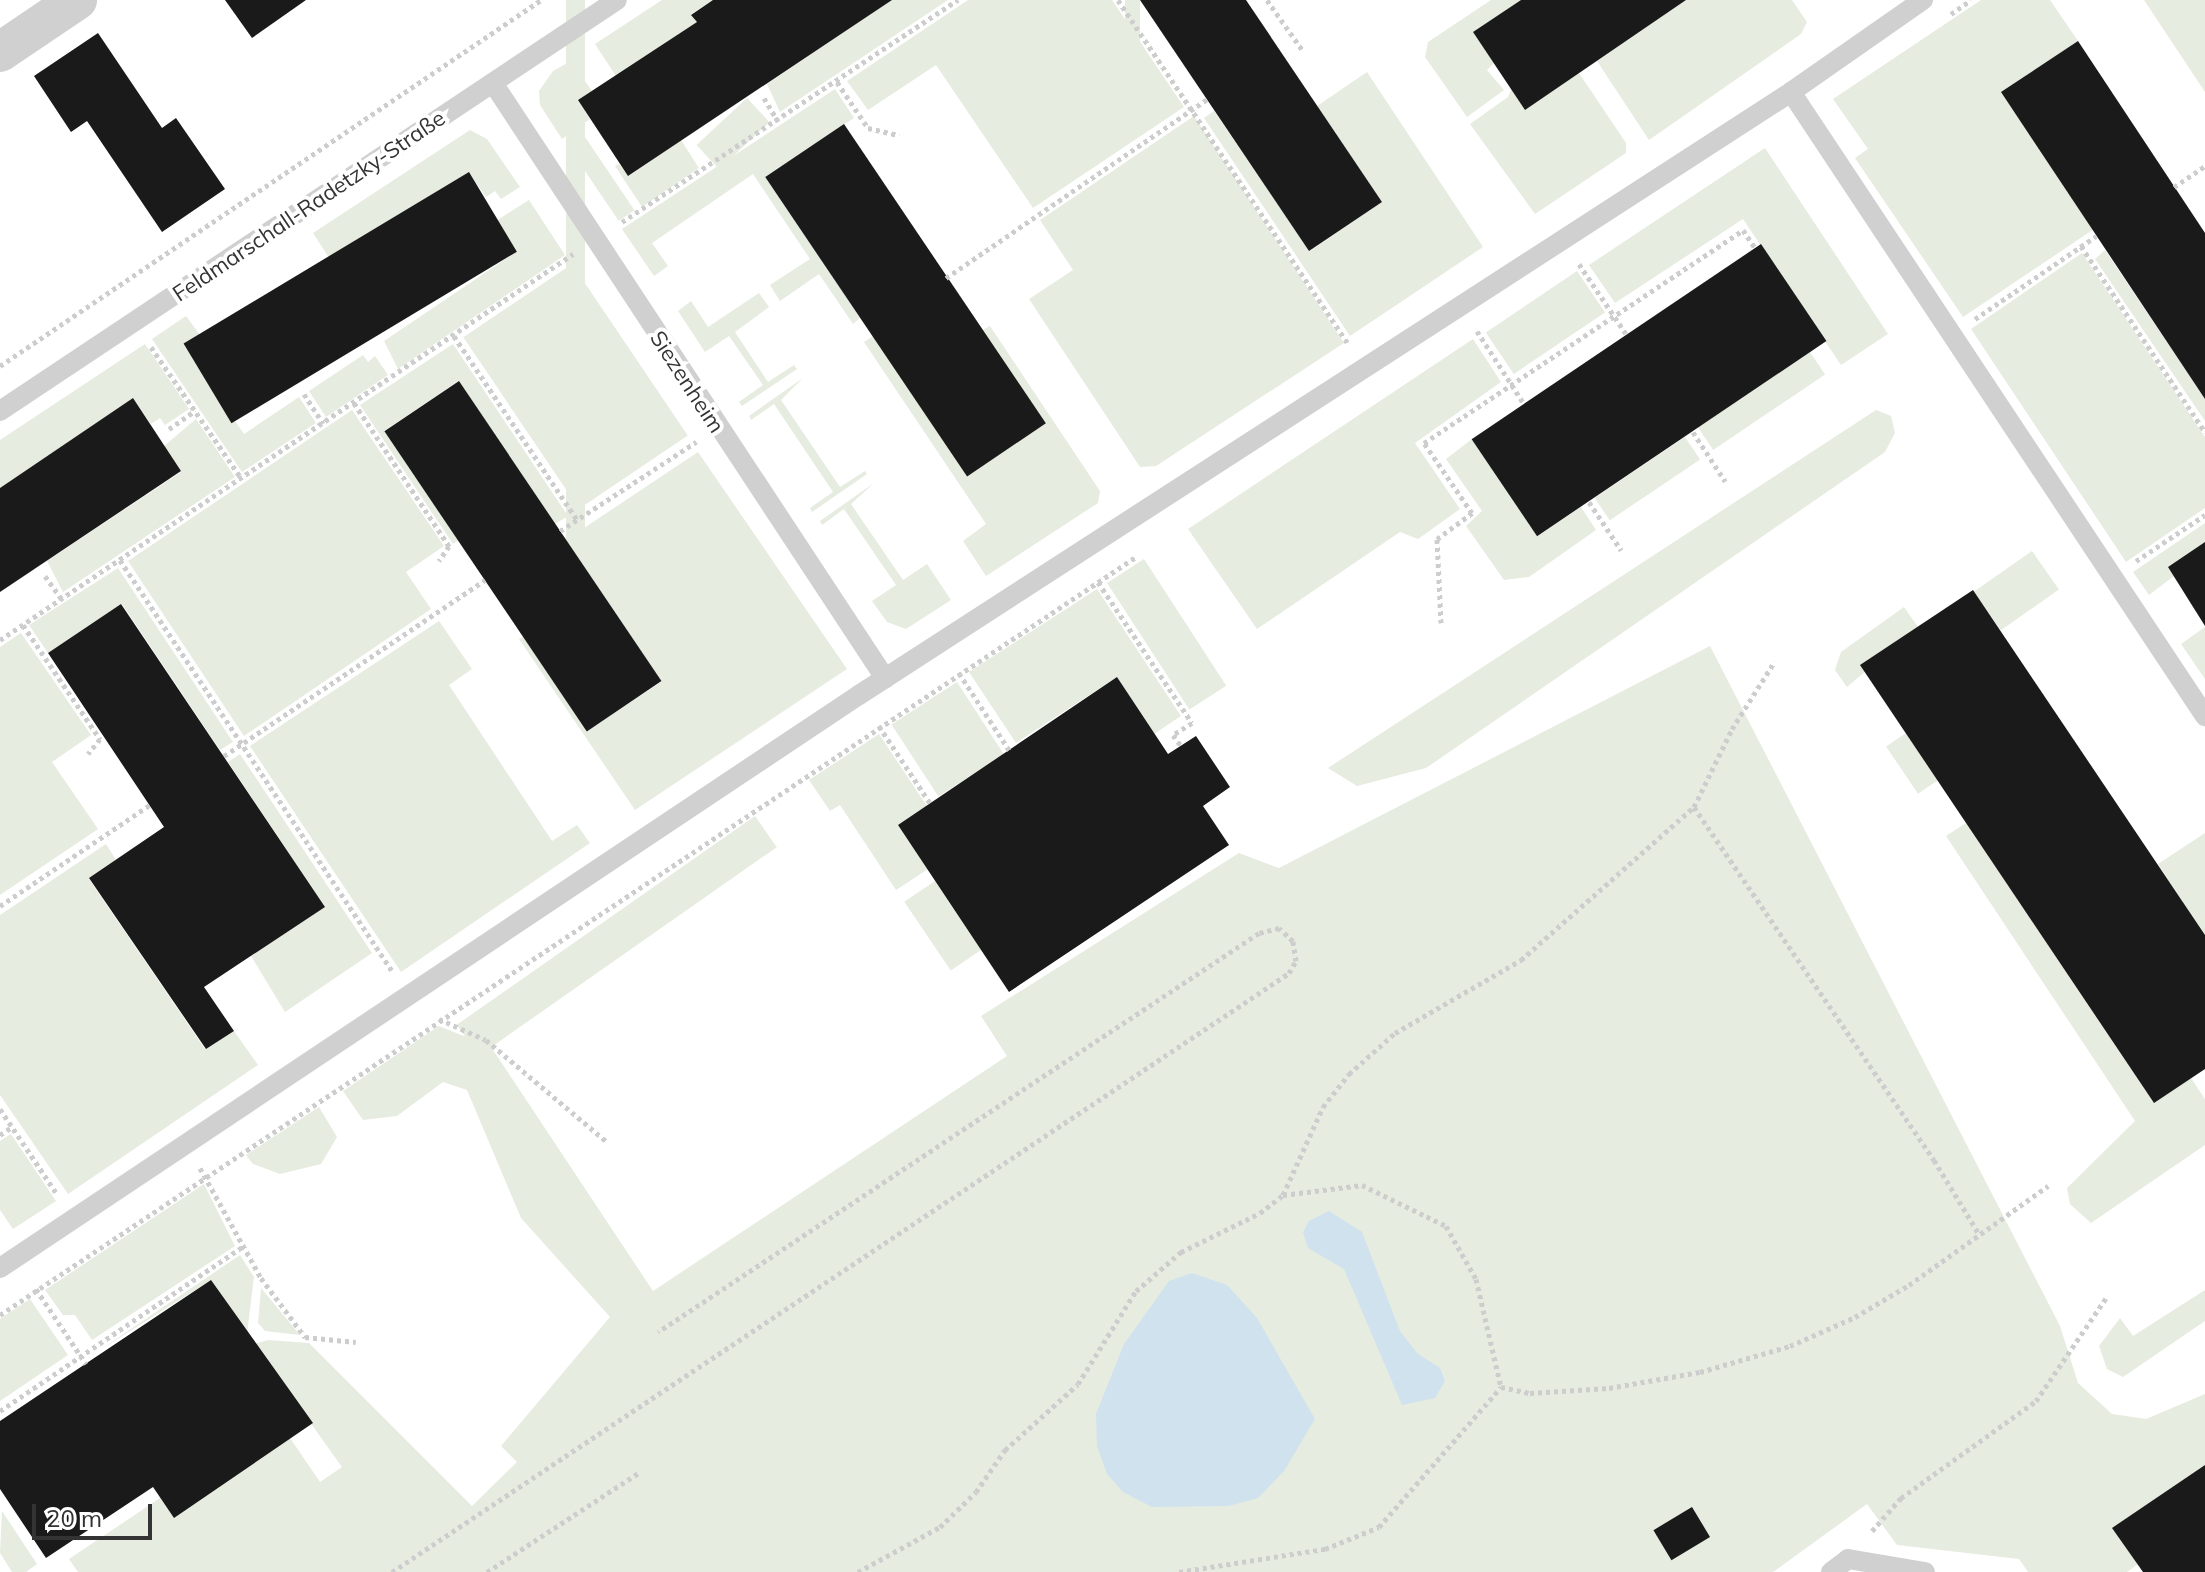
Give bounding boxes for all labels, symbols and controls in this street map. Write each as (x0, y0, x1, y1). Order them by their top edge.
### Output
street label: Feldmarschall-Radetzky-Straße (168, 105, 450, 307)
street label: Siezenheim (644, 326, 730, 438)
scale bar (36, 1488, 156, 1538)
text: 20 m (46, 1503, 102, 1533)

